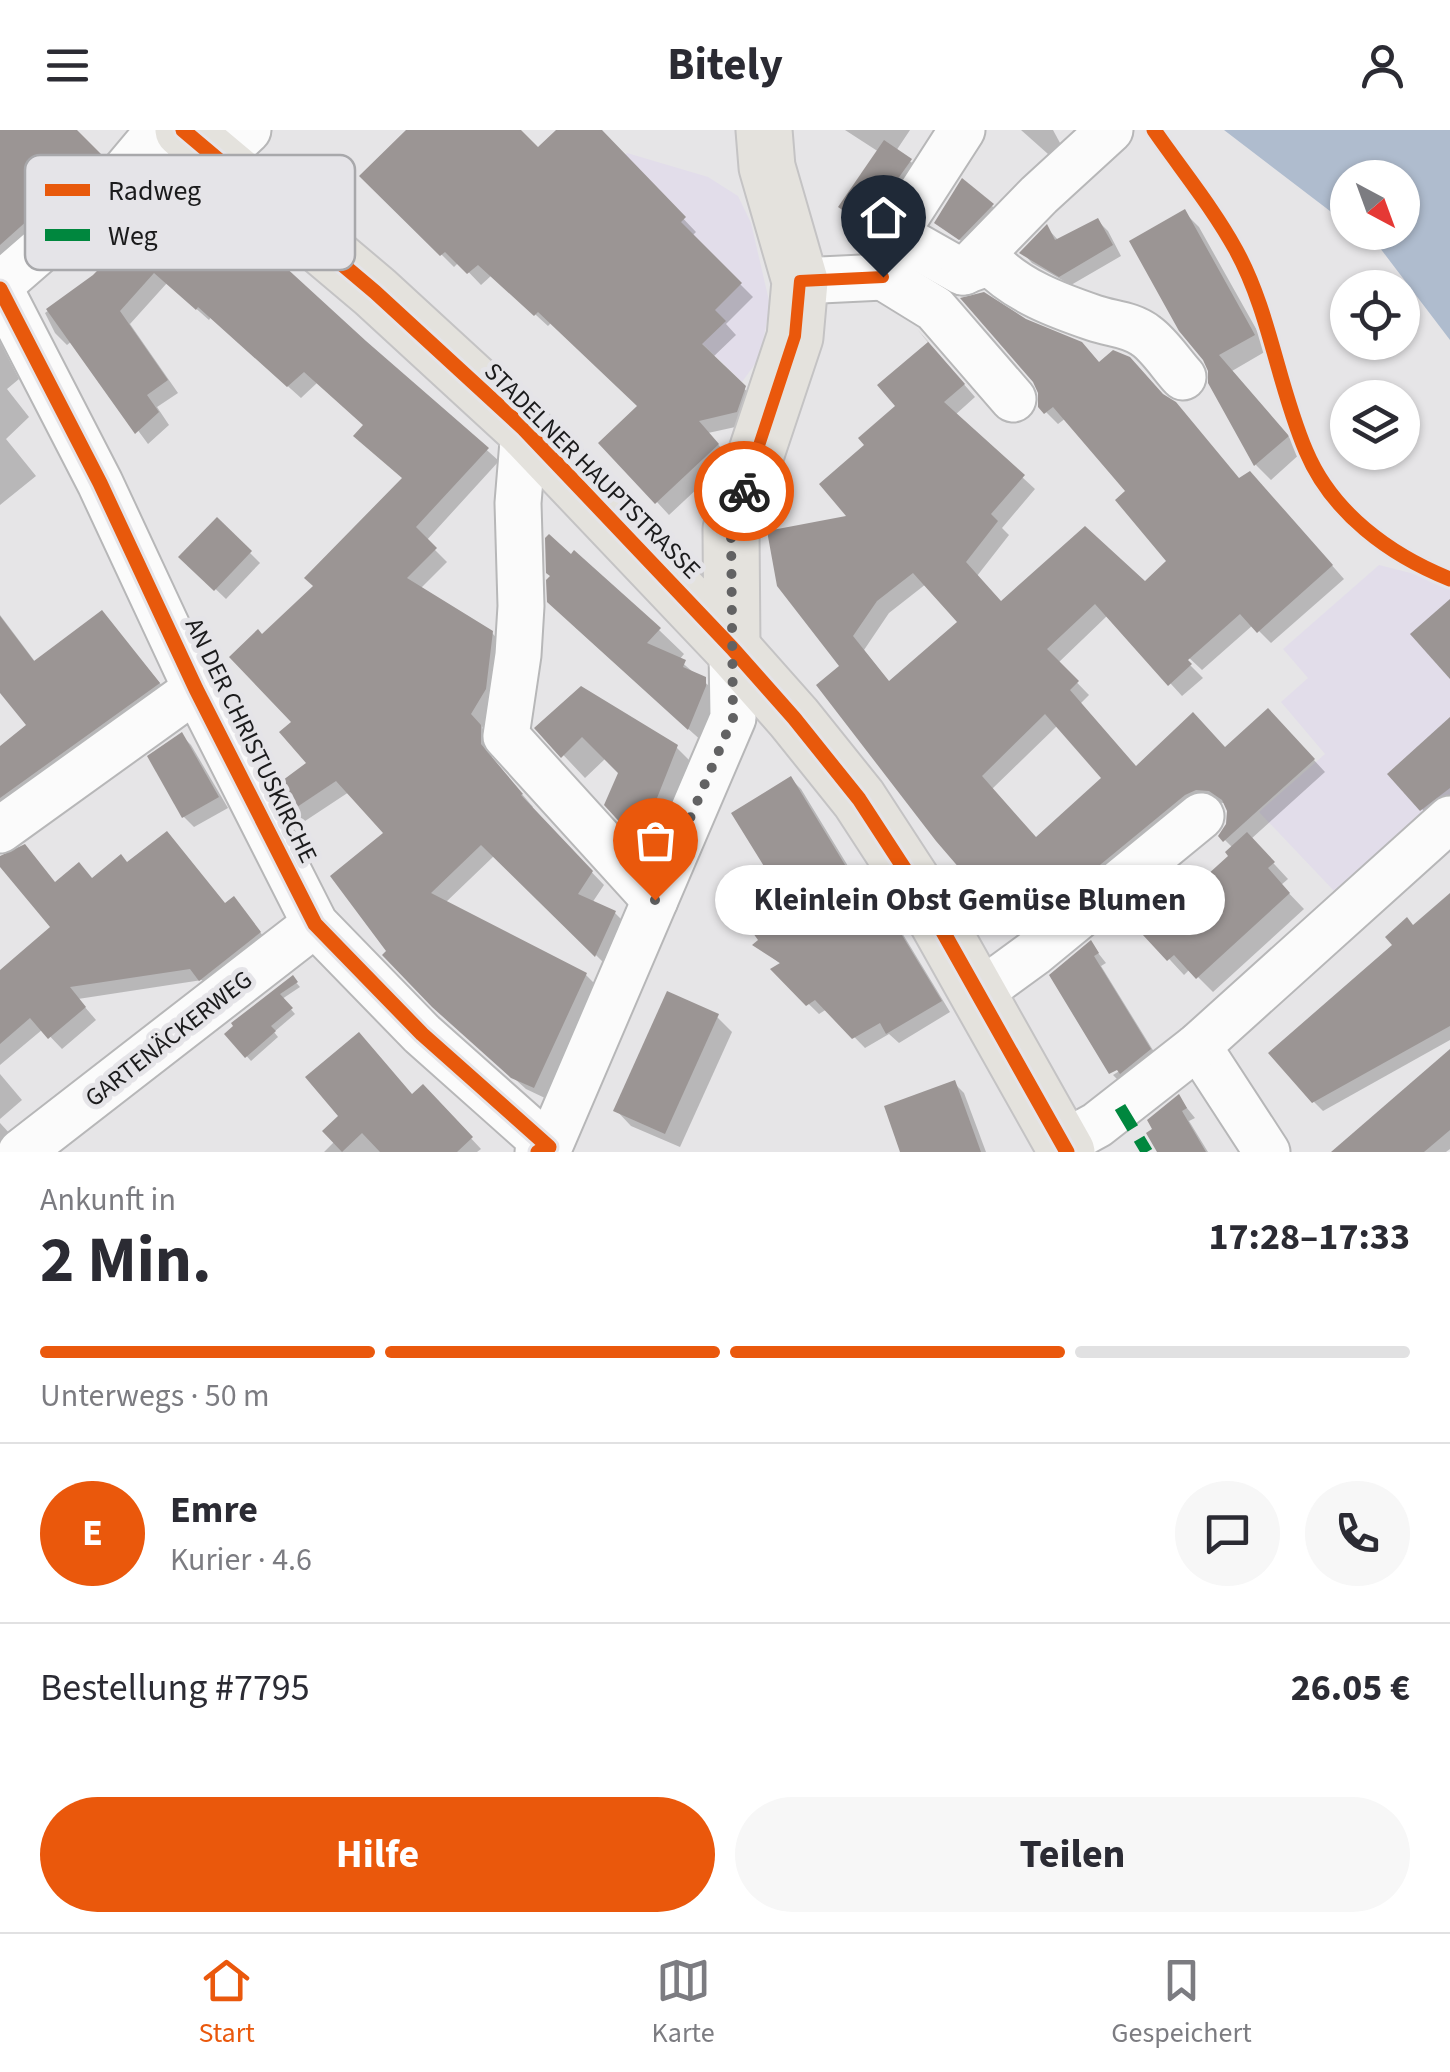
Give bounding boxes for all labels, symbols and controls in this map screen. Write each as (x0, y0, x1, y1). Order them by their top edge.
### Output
text: Bitely (667, 33, 783, 97)
icon: menu (40, 38, 95, 93)
icon: person (1355, 38, 1410, 93)
legend (25, 155, 355, 270)
north arrow (1330, 160, 1420, 250)
map controls (1330, 160, 1420, 470)
text: Radweg (108, 171, 201, 211)
pin (841, 175, 926, 278)
icon: home (856, 190, 911, 245)
text: Weg (108, 216, 158, 256)
button: locate (1330, 270, 1420, 360)
street label: STADELNER HAUPTSTRASSE (476, 354, 709, 587)
button: layers (1330, 380, 1420, 470)
courier (694, 441, 794, 541)
icon: bike (717, 464, 772, 519)
street label: AN DER CHRISTUSKIRCHE (176, 612, 326, 869)
pin (613, 798, 698, 901)
icon: bag (628, 813, 683, 868)
callout: Kleinlein Obst Gemüse Blumen (715, 865, 1225, 935)
text: Kleinlein Obst Gemüse Blumen (754, 877, 1186, 923)
street label: GARTENÄCKERWEG (77, 962, 260, 1116)
text: Ankunft in (40, 1177, 176, 1223)
text: 17:28–17:33 (1208, 1210, 1410, 1264)
text: 2 Min. (40, 1214, 211, 1307)
text: Unterwegs · 50 m (40, 1373, 270, 1419)
button: chat (1175, 1481, 1280, 1586)
button: phone (1305, 1481, 1410, 1586)
text: Emre (170, 1483, 258, 1537)
text: E (82, 1506, 103, 1560)
text: Kurier · 4.6 (170, 1537, 312, 1583)
text: Bestellung #7795 (40, 1661, 310, 1715)
text: 26.05 € (1291, 1661, 1410, 1715)
button: Hilfe (40, 1797, 715, 1912)
button: Teilen (735, 1797, 1410, 1912)
tab: Start (198, 1953, 255, 2053)
tab: Karte (652, 1953, 715, 2053)
tab: Gespeichert (1111, 1953, 1252, 2053)

